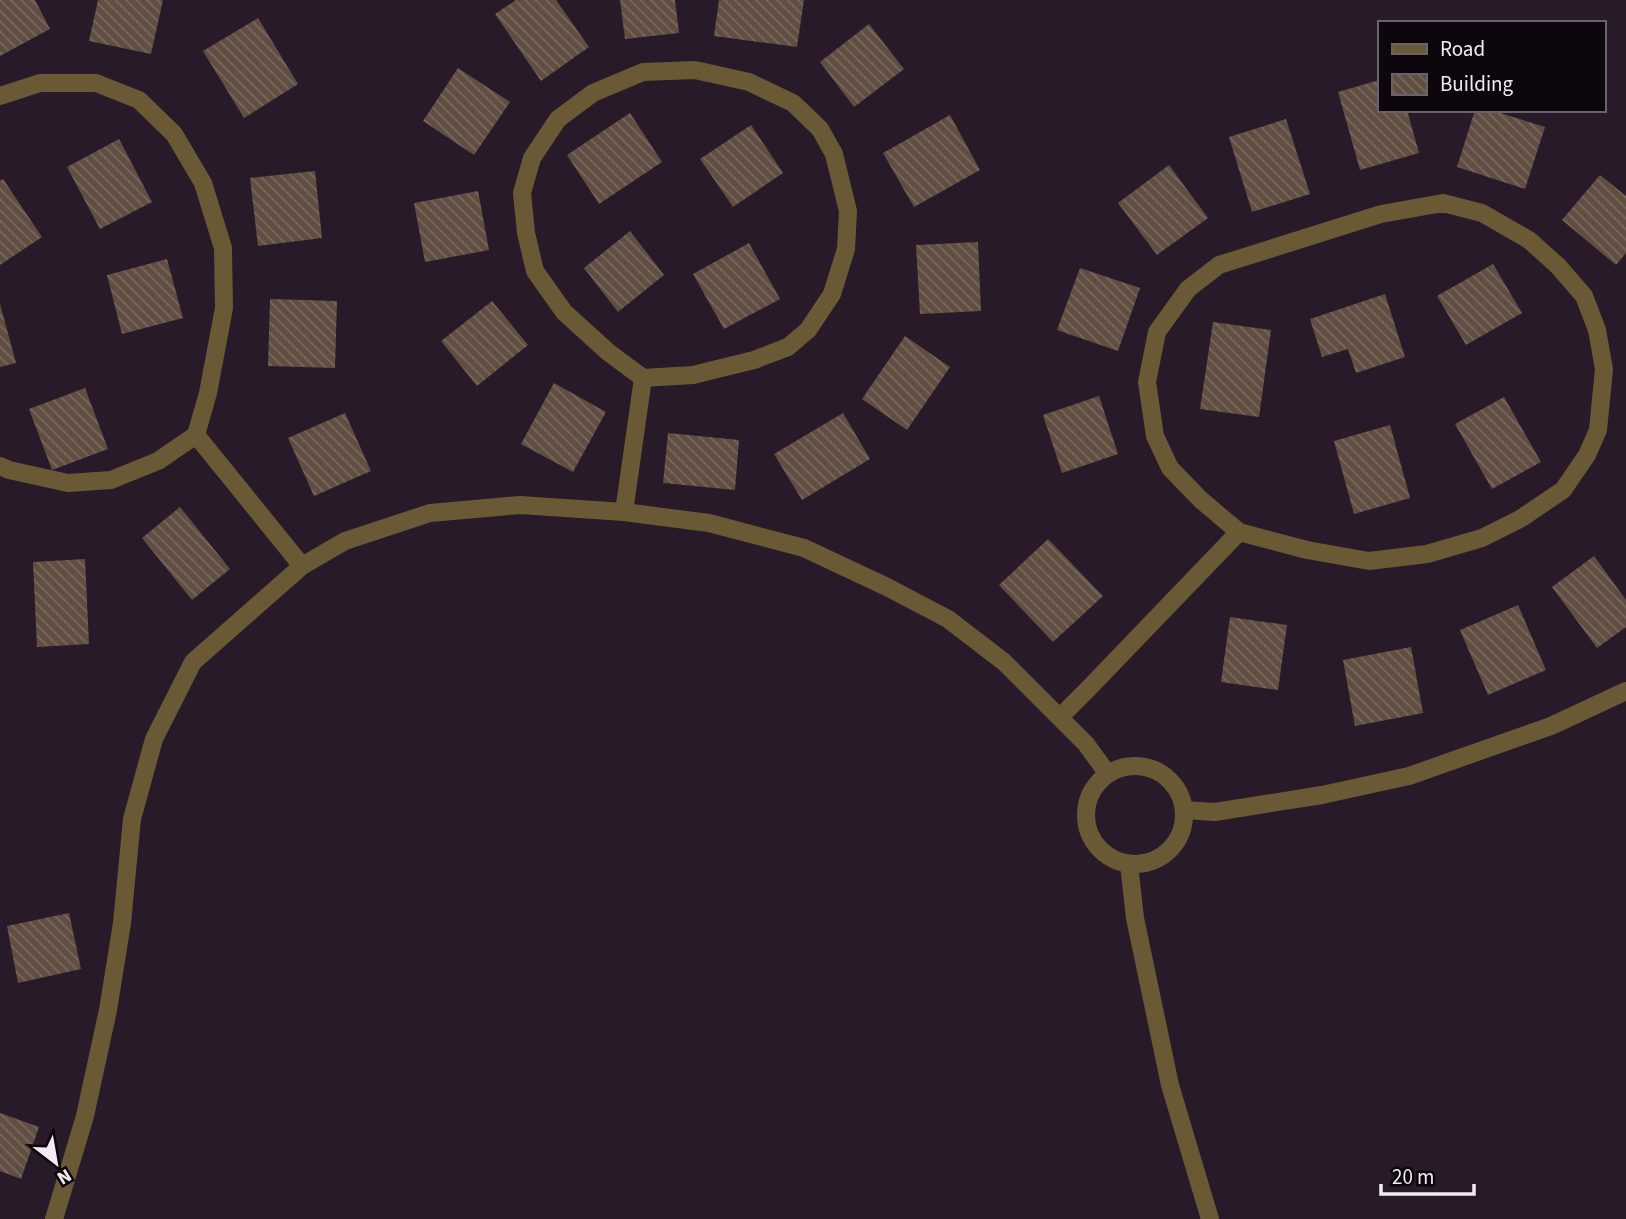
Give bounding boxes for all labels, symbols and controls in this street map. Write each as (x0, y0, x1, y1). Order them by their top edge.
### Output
legend (1378, 21, 1605, 112)
text: Road (1440, 34, 1485, 64)
text: Building (1440, 69, 1514, 99)
north arrow (21, 1128, 91, 1198)
scale bar (1381, 1152, 1474, 1196)
text: N (52, 1161, 76, 1191)
text: 20 m (1392, 1162, 1434, 1192)

